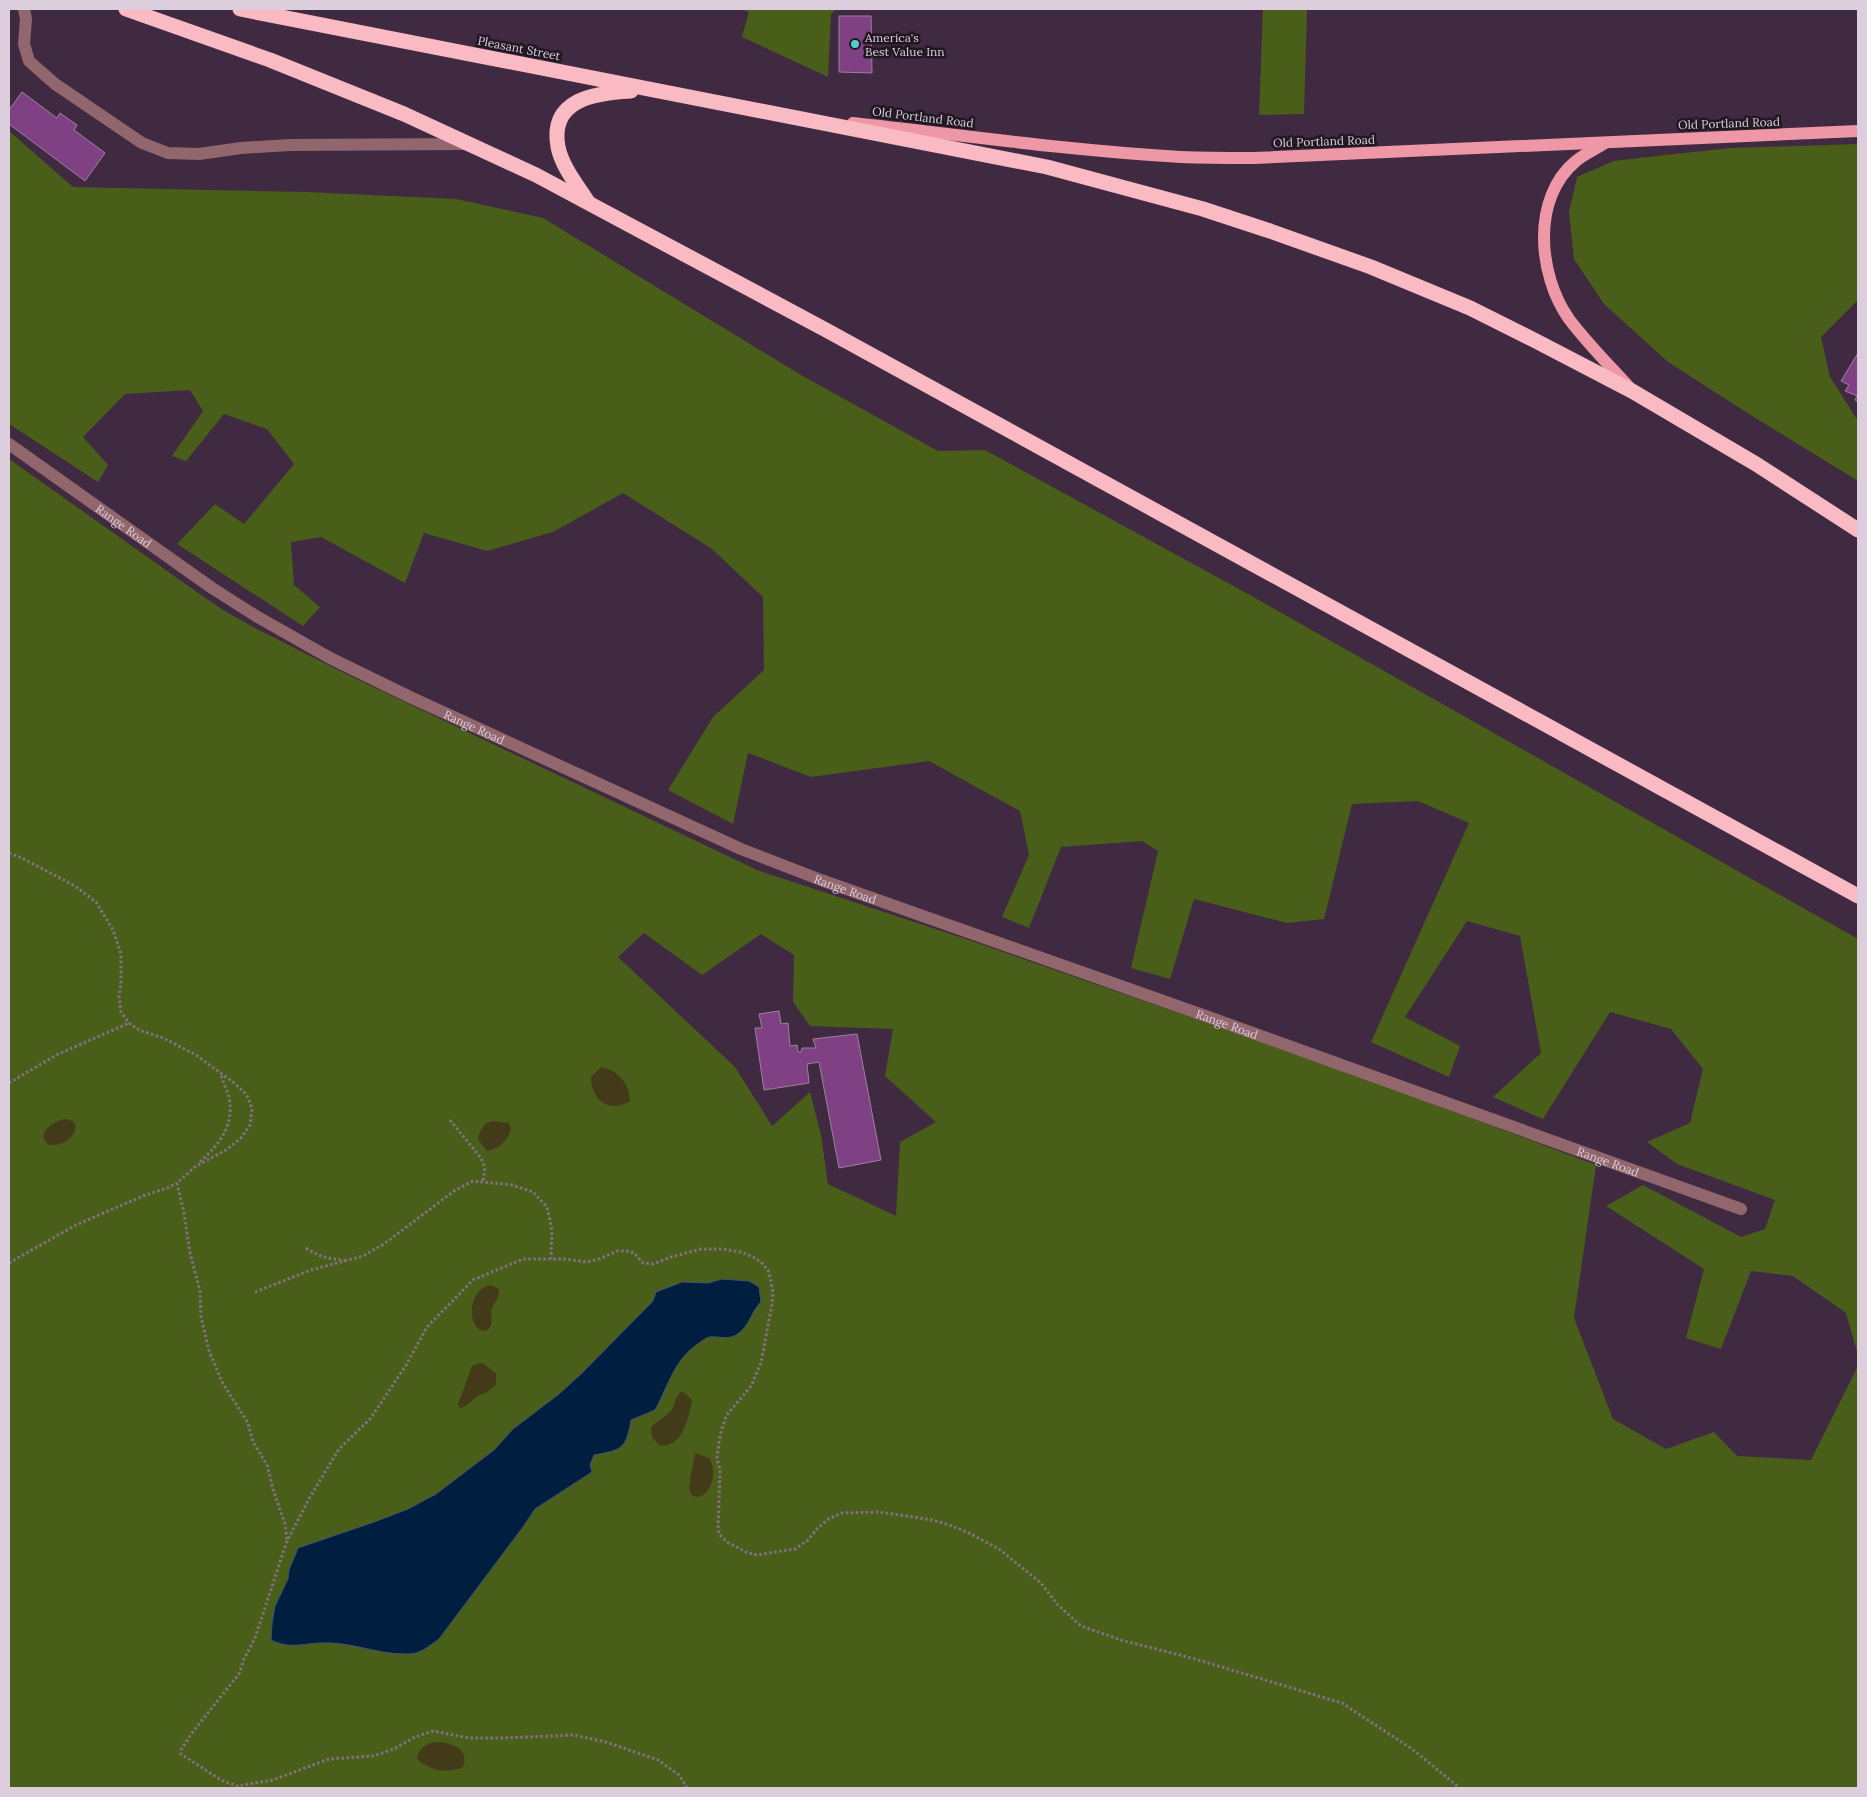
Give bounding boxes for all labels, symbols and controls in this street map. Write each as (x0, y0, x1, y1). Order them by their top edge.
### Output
place label: America's Best Value Inn (864, 30, 945, 59)
street label: Pleasant Street (476, 33, 562, 63)
marker: America's Best Value Inn (849, 38, 861, 50)
street label: Old Portland Road (871, 103, 975, 131)
street label: Old Portland Road (1678, 114, 1780, 132)
street label: Old Portland Road (1273, 132, 1375, 150)
street label: Range Road (93, 501, 155, 551)
street label: Range Road (442, 706, 507, 747)
street label: Range Road (812, 871, 879, 907)
street label: Range Road (1194, 1006, 1260, 1042)
street label: Range Road (1575, 1143, 1641, 1179)

